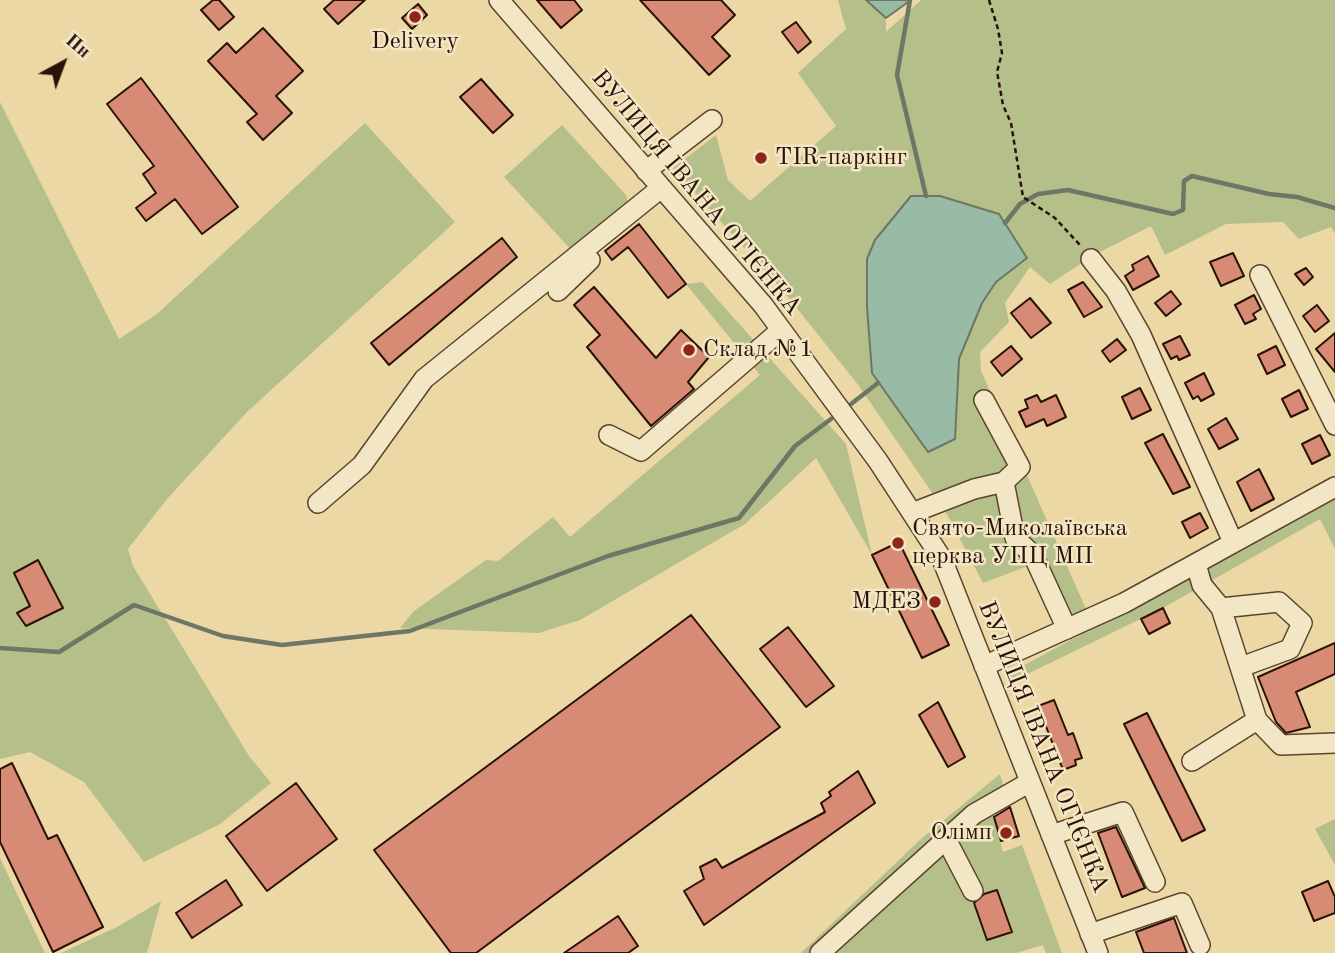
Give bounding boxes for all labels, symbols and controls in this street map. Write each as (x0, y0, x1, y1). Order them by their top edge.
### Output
marker: Delivery (407, 9, 423, 25)
north arrow (28, 28, 98, 98)
place label: Delivery (371, 28, 459, 56)
text: Пн (61, 31, 93, 63)
street label: ВУЛИЦЯ ІВАНА ОГІЄНКА (585, 64, 807, 322)
place label: TIR-паркінг (775, 144, 907, 172)
marker: TIR-паркінг (753, 150, 769, 166)
place label: Склад №1 (703, 336, 813, 364)
marker: Склад №1 (681, 342, 697, 358)
place label: Свято-Миколаївська церква УПЦ МП (912, 515, 1128, 571)
marker: Свято-Миколаївська церква УПЦ МП (890, 535, 906, 551)
place label: МДЕЗ (852, 588, 921, 616)
marker: МДЕЗ (927, 594, 943, 610)
street label: ВУЛИЦЯ ІВАНА ОГІЄНКА (971, 597, 1115, 897)
place label: Олімп (931, 819, 992, 847)
marker: Олімп (998, 825, 1014, 841)

